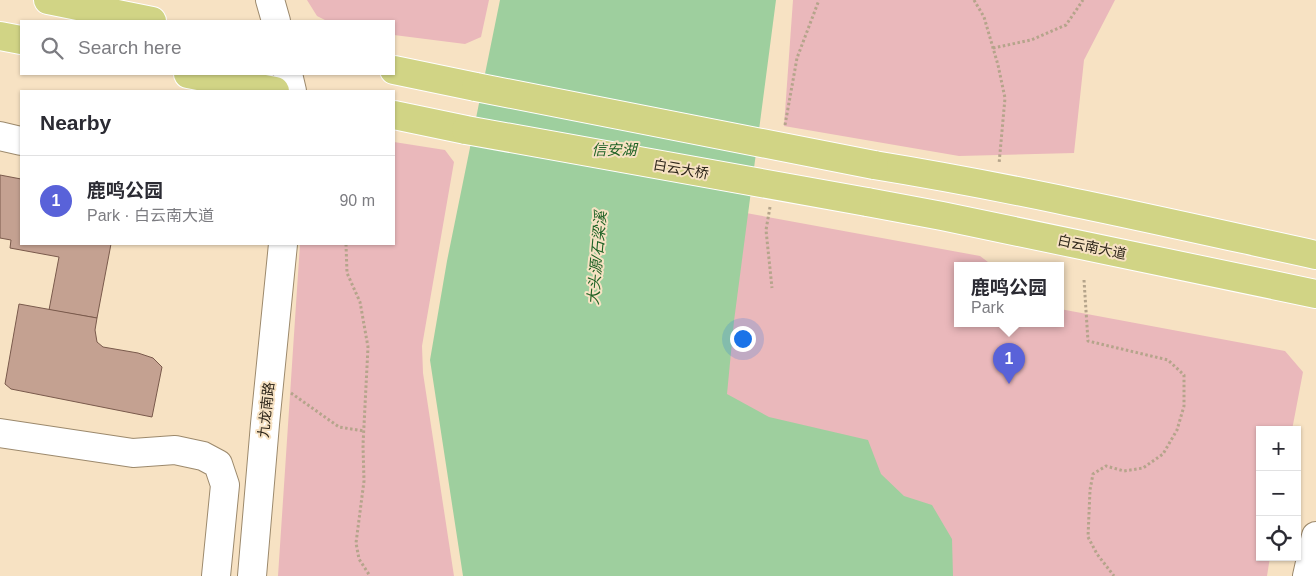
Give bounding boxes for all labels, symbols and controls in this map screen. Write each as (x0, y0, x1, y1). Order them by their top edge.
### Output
search box (20, 20, 395, 75)
icon: search (38, 34, 66, 62)
text: Search here (78, 37, 182, 58)
text: Nearby (40, 111, 111, 134)
water label: 信安湖 (591, 141, 638, 158)
street label: 白云大桥 (652, 156, 710, 182)
text: 鹿鸣公园 (87, 180, 163, 201)
text: 1 (52, 192, 60, 209)
text: 90 m (339, 192, 375, 209)
text: Park · 白云南大道 (87, 207, 214, 224)
water label: 大头源/石梁溪 (584, 208, 609, 306)
street label: 白云南大道 (1056, 232, 1128, 262)
popup (954, 262, 1064, 327)
text: 鹿鸣公园 (971, 277, 1047, 298)
text: Park (971, 299, 1004, 316)
your location (730, 326, 756, 352)
pin: 1 (993, 343, 1025, 384)
street label: 九龙南路 (255, 381, 277, 439)
map controls (1256, 426, 1301, 561)
button: + (1256, 426, 1301, 471)
button: − (1256, 471, 1301, 516)
button: locate (1256, 516, 1301, 561)

